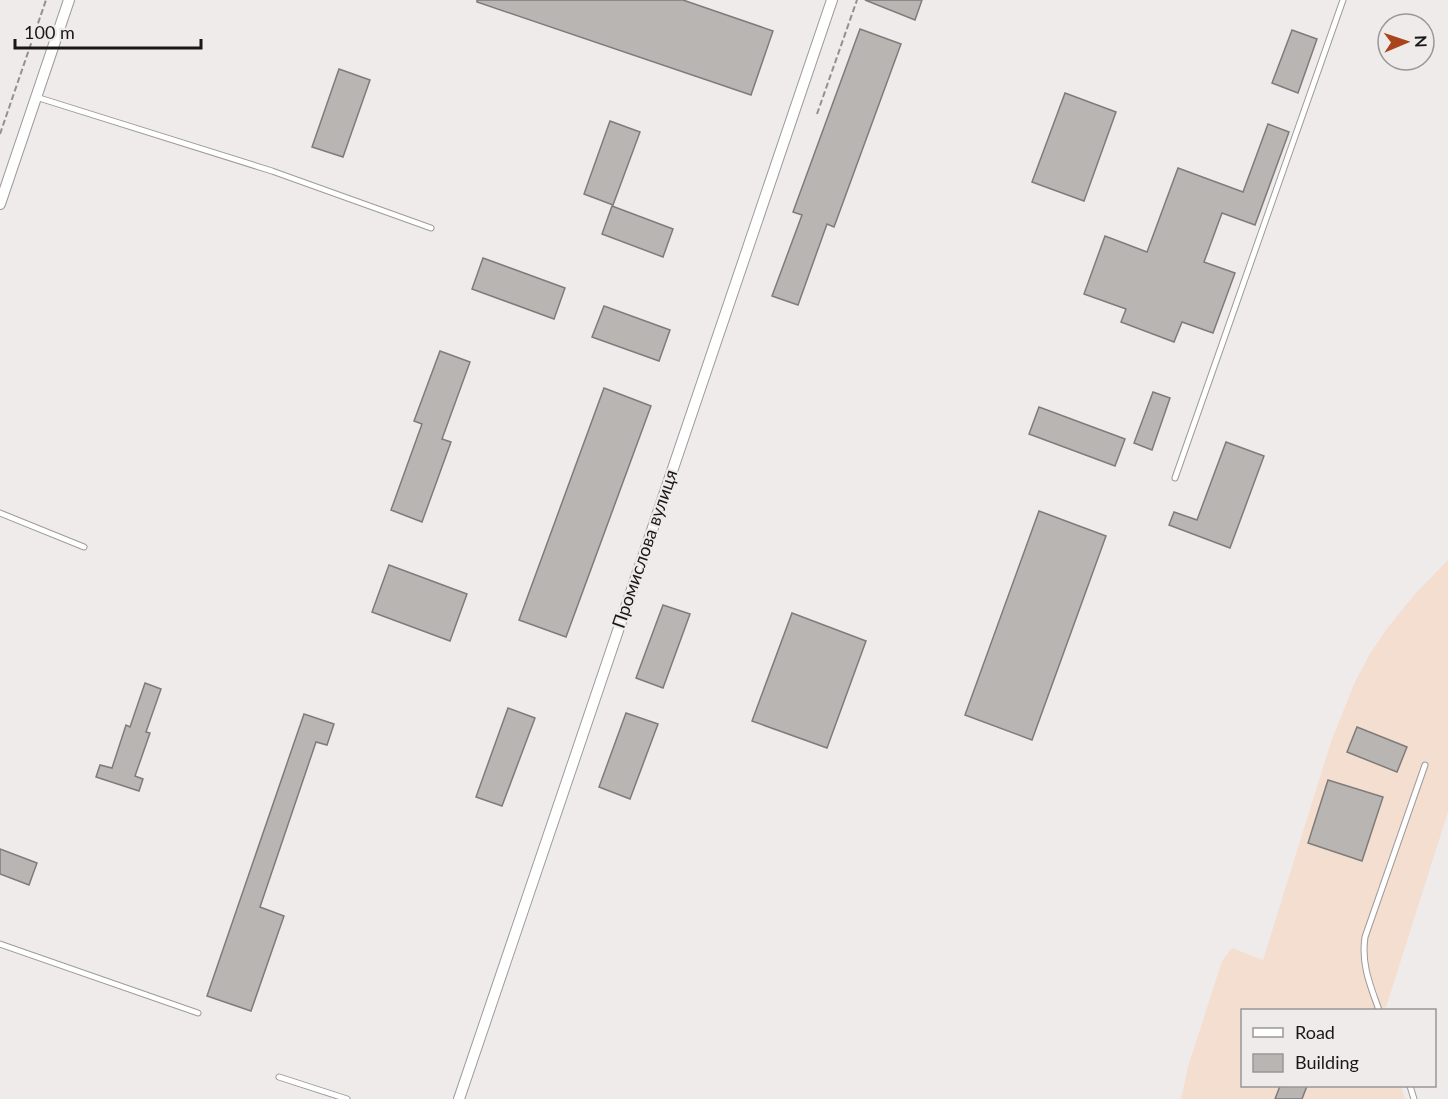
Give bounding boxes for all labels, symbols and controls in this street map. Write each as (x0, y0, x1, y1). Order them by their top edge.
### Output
scale bar (15, 12, 201, 50)
north arrow (1376, 12, 1436, 72)
text: 100 m (24, 21, 75, 43)
text: N (1412, 35, 1431, 48)
street label: Промислова вулиця (607, 467, 681, 631)
legend (1241, 1009, 1436, 1087)
text: Road (1295, 1021, 1335, 1043)
text: Building (1295, 1051, 1359, 1073)

